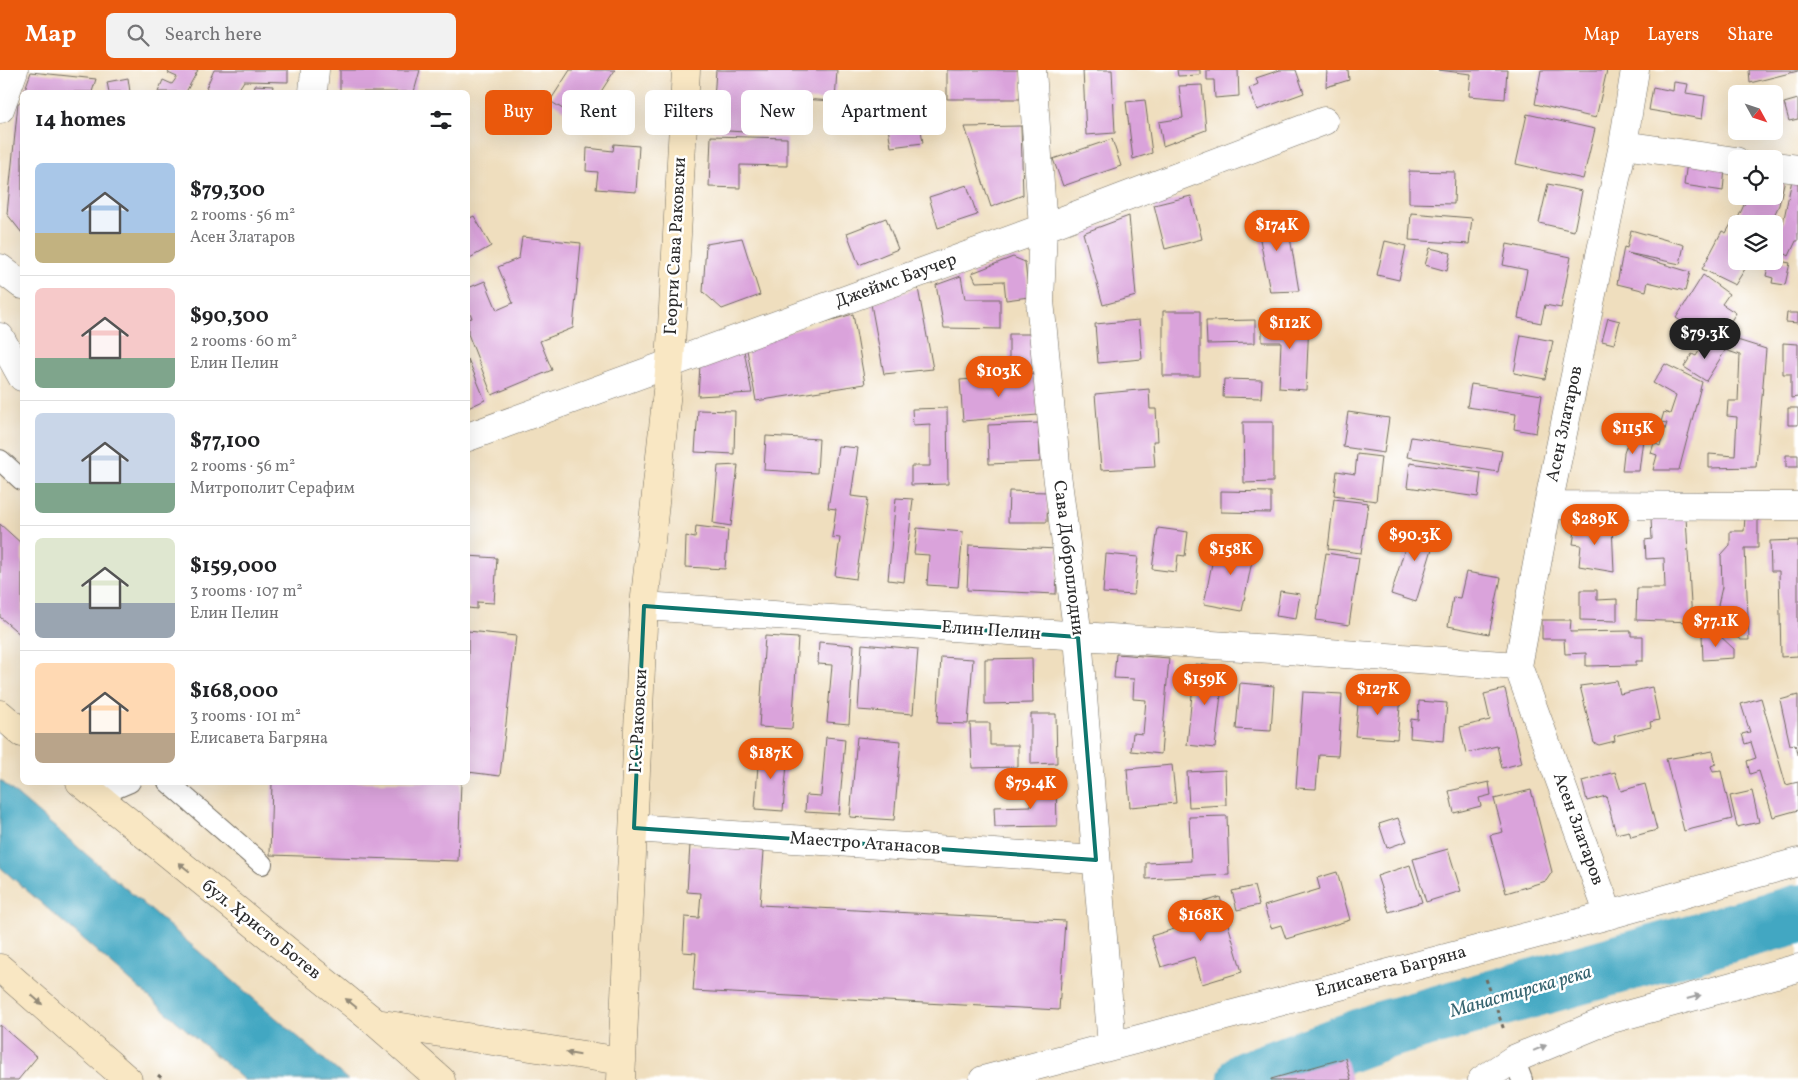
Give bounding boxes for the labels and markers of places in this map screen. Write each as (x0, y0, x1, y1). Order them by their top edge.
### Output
pin: $174K (1242, 210, 1312, 252)
pin: $112K (1255, 308, 1325, 350)
pin: $79.3K (1664, 318, 1746, 360)
pin: $103K (964, 356, 1034, 398)
pin: $115K (1598, 412, 1668, 455)
pin: $289K (1560, 504, 1630, 546)
pin: $90.3K (1374, 520, 1456, 562)
pin: $158K (1196, 534, 1266, 576)
pin: $77.1K (1675, 606, 1757, 648)
pin: $159K (1170, 664, 1240, 706)
pin: $127K (1343, 674, 1413, 716)
pin: $187K (736, 738, 806, 780)
pin: $79.4K (990, 768, 1072, 810)
pin: $168K (1166, 900, 1236, 942)

